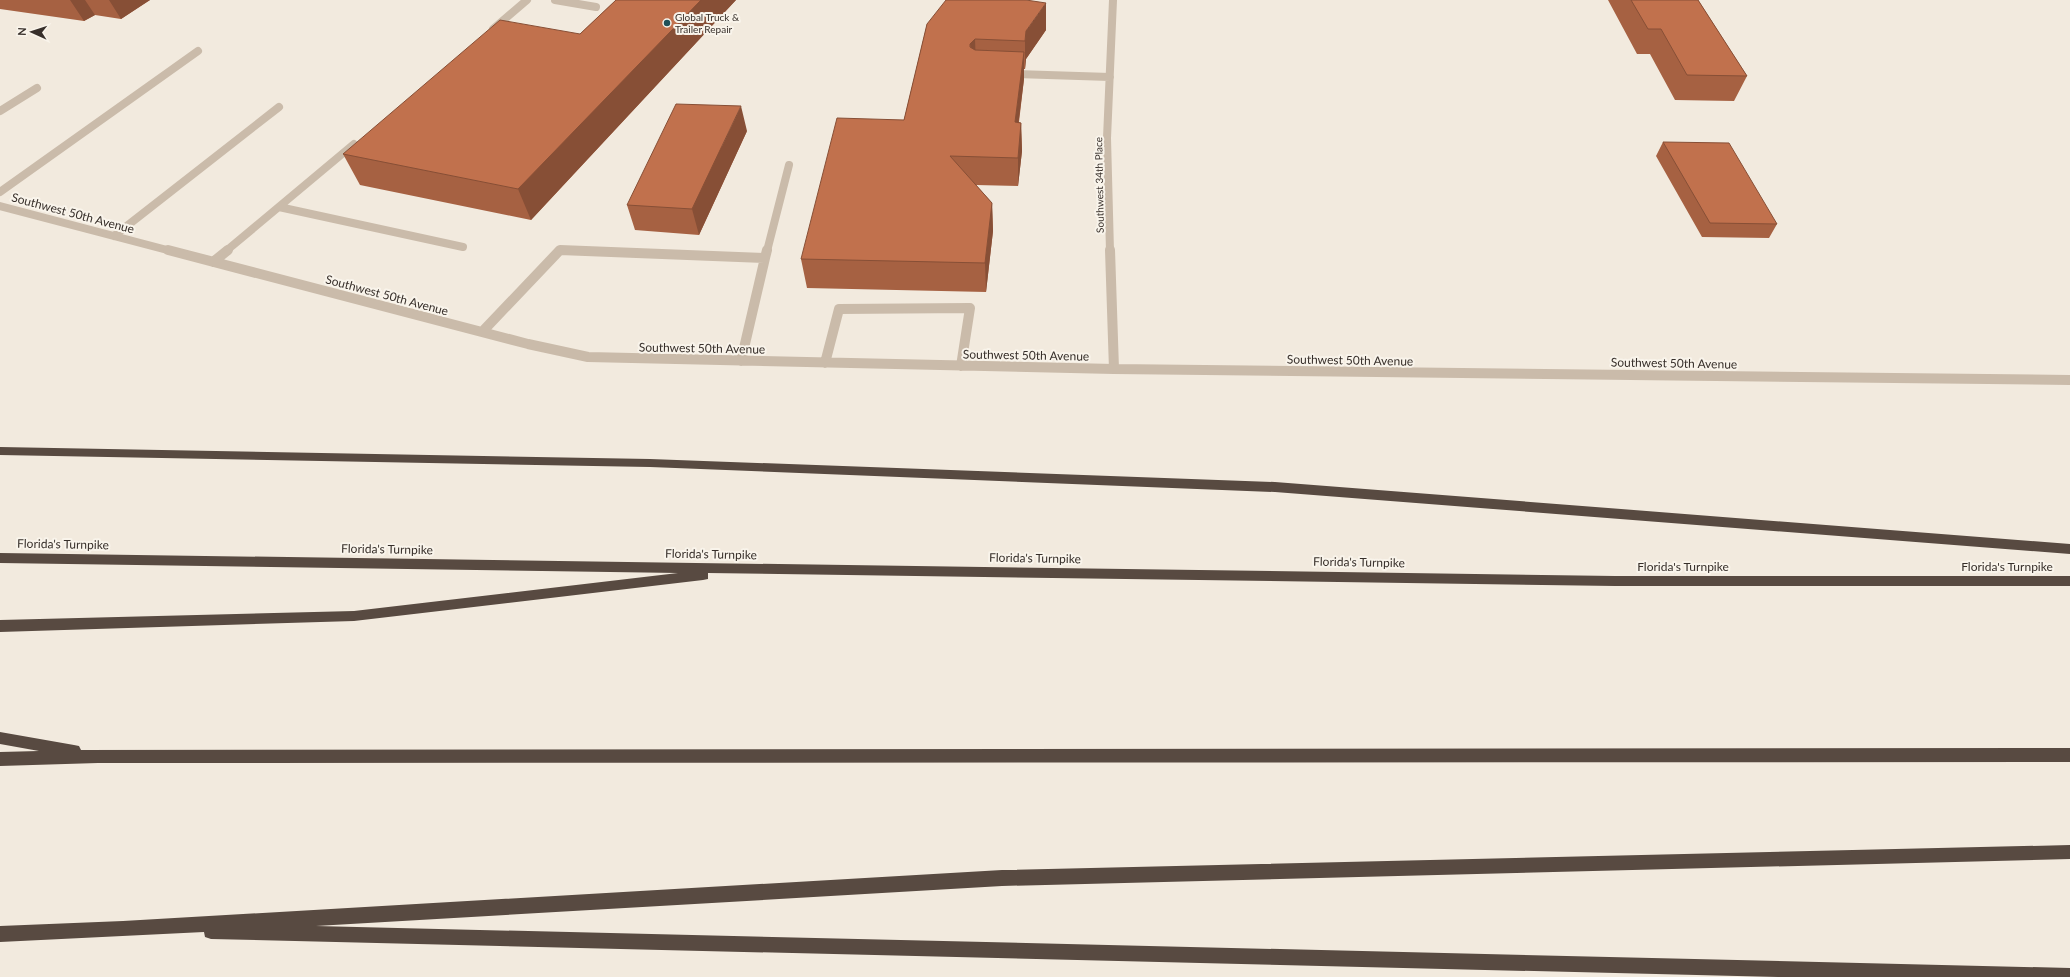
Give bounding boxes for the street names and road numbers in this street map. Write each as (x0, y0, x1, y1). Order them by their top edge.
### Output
street label: Southwest 34th Place (1092, 137, 1106, 233)
street label: Southwest 50th Avenue (10, 189, 136, 237)
street label: Southwest 50th Avenue (324, 271, 450, 319)
street label: Southwest 50th Avenue (639, 339, 765, 357)
street label: Southwest 50th Avenue (963, 346, 1089, 364)
street label: Southwest 50th Avenue (1287, 351, 1413, 369)
street label: Southwest 50th Avenue (1611, 354, 1737, 372)
street label: Florida's Turnpike (17, 536, 109, 552)
street label: Florida's Turnpike (341, 541, 433, 557)
street label: Florida's Turnpike (665, 546, 757, 562)
street label: Florida's Turnpike (989, 550, 1081, 566)
street label: Florida's Turnpike (1313, 554, 1405, 570)
street label: Florida's Turnpike (1637, 559, 1729, 574)
street label: Florida's Turnpike (1961, 559, 2053, 574)

